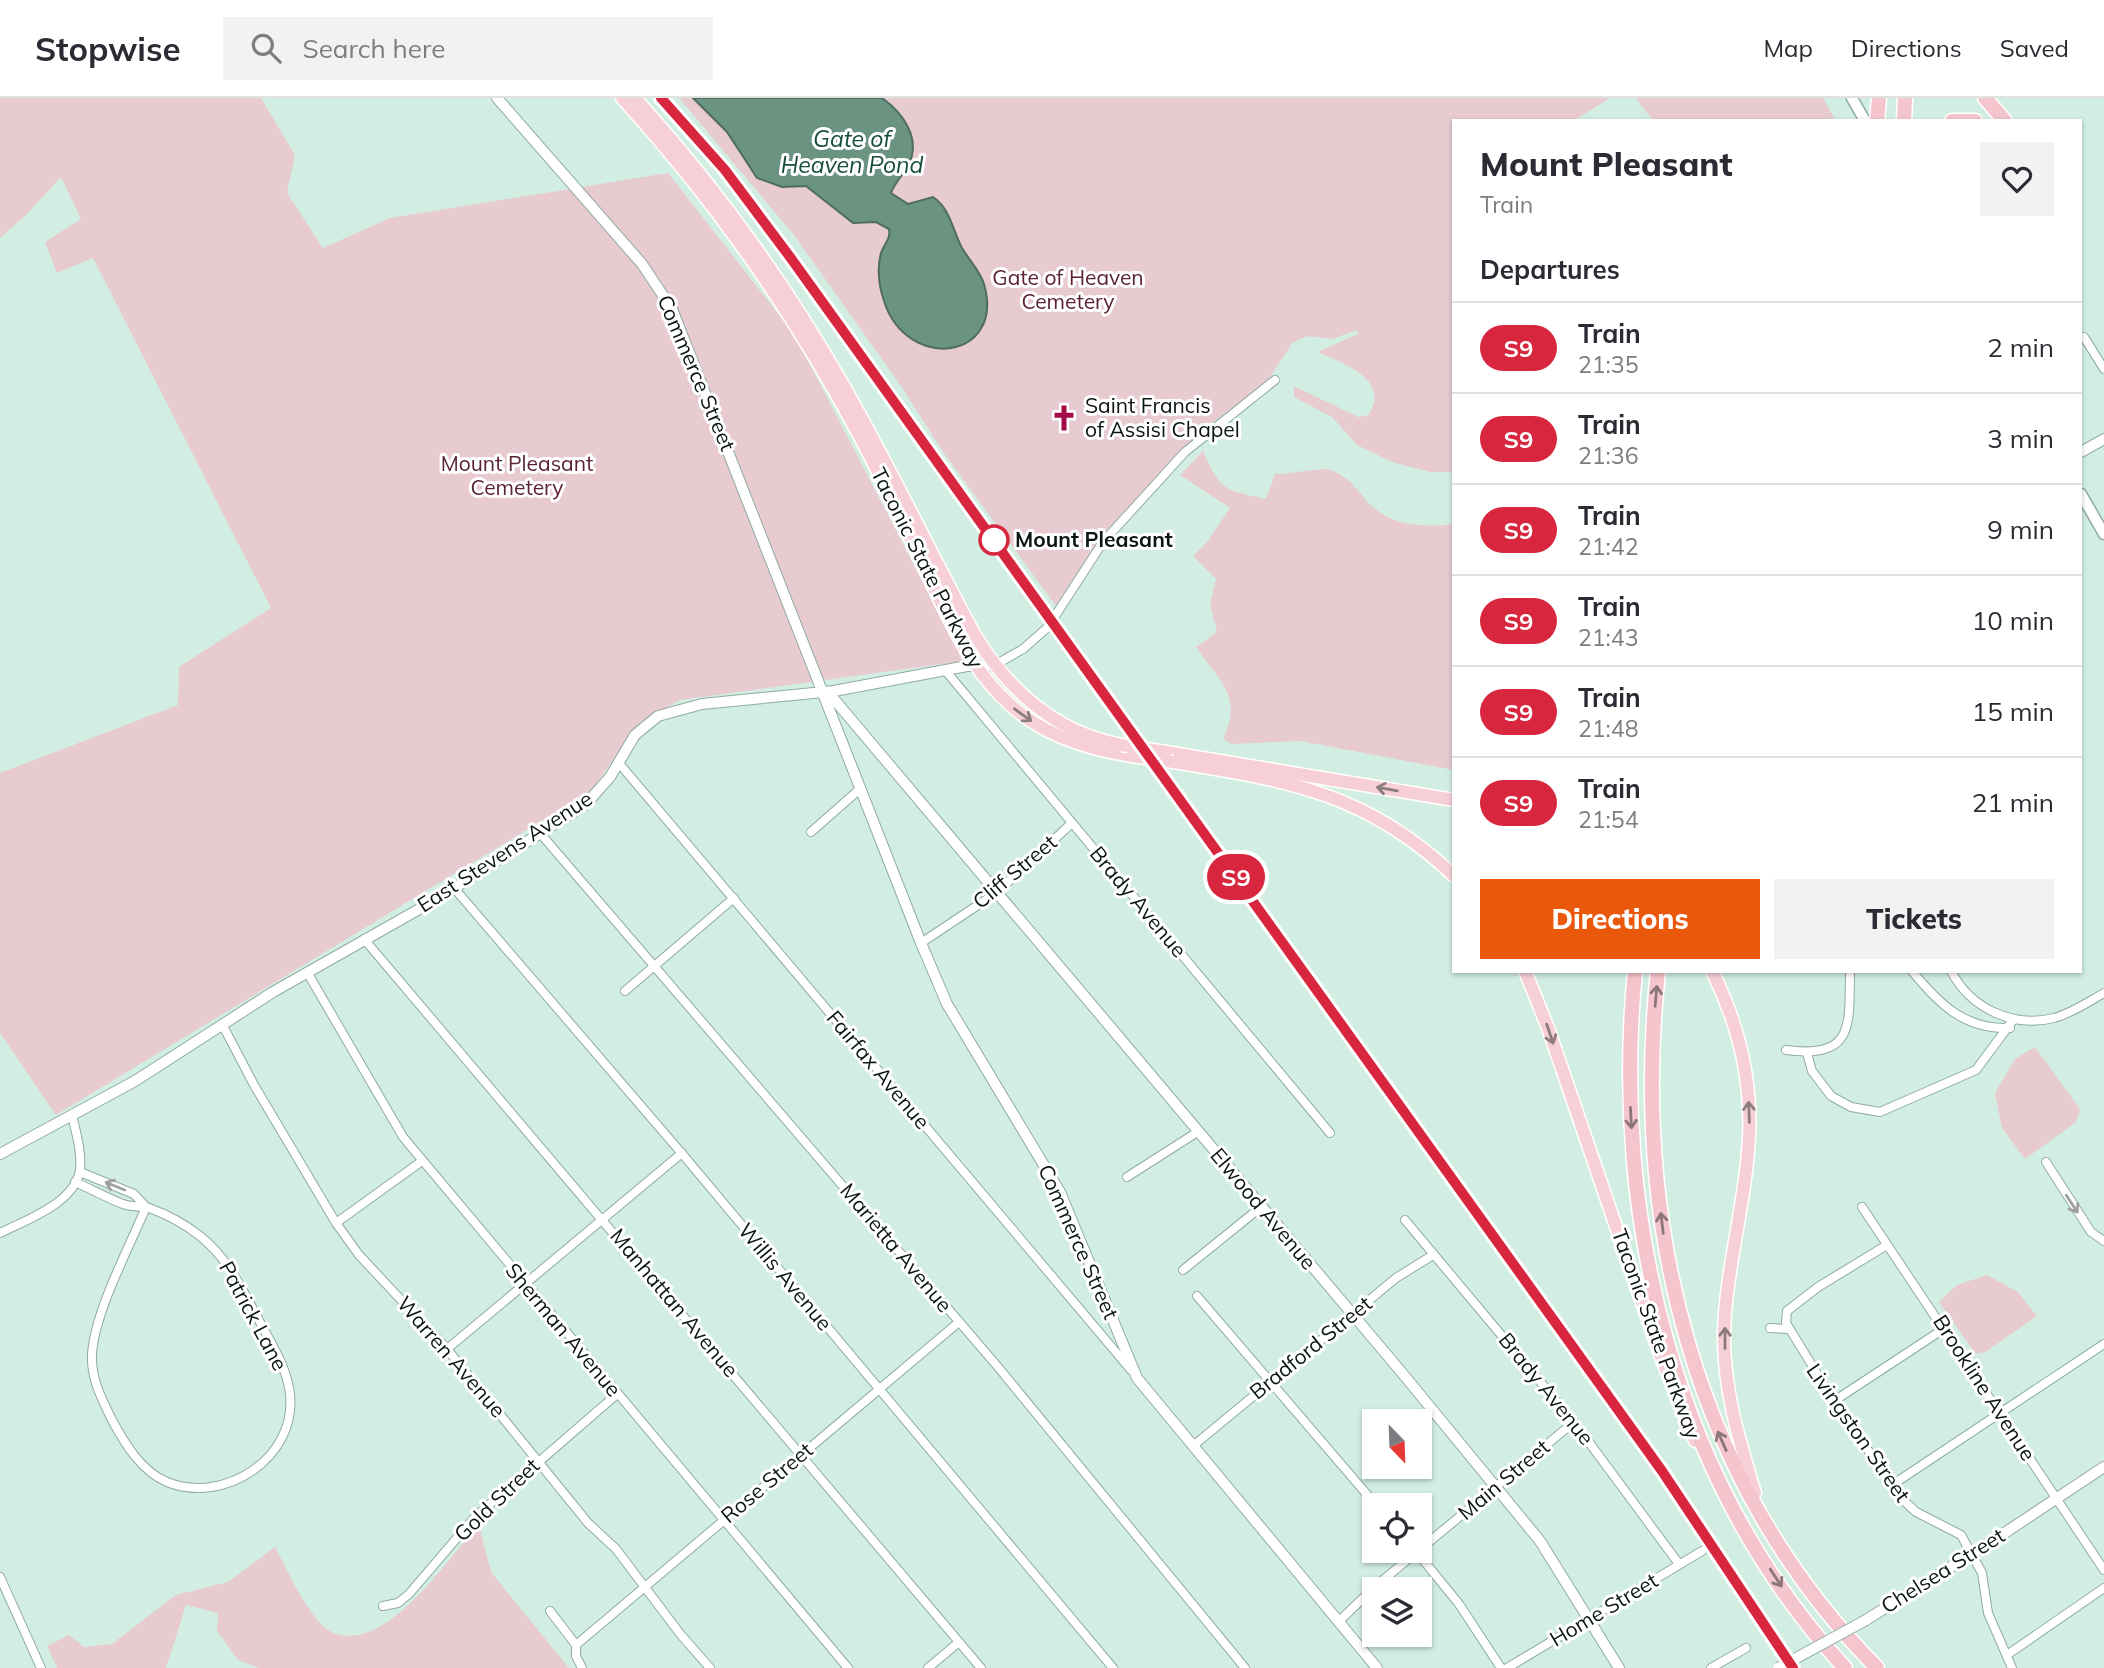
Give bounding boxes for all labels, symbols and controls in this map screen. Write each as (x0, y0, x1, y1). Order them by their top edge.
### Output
search box (223, 17, 713, 80)
text: Stopwise (35, 28, 181, 69)
icon: search (247, 29, 285, 67)
text: Search here (303, 32, 445, 65)
text: Map (1763, 33, 1813, 63)
text: Directions (1851, 33, 1962, 63)
text: Saved (2000, 33, 2069, 63)
water label: Gate of Heaven Pond (781, 124, 924, 179)
button: heart (1980, 142, 2054, 216)
text: Mount Pleasant (1480, 143, 1733, 184)
text: Train (1480, 190, 1533, 219)
text: Departures (1480, 253, 1620, 286)
park label: Gate of Heaven Cemetery (992, 264, 1144, 314)
street label: Commerce Street (652, 291, 741, 454)
text: Train (1578, 317, 1641, 350)
text: 2 min (1987, 331, 2054, 364)
text: S9 (1504, 333, 1533, 363)
text: 21:35 (1578, 350, 1638, 379)
place label: Saint Francis of Assisi Chapel (1085, 392, 1240, 442)
church icon: Saint Francis of Assisi Chapel (1049, 403, 1079, 433)
text: Train (1578, 408, 1641, 441)
text: 3 min (1987, 422, 2054, 455)
text: S9 (1504, 424, 1533, 454)
text: 21:36 (1578, 441, 1638, 470)
park label: Mount Pleasant Cemetery (441, 450, 593, 500)
street label: Taconic State Parkway (866, 463, 990, 672)
text: Train (1578, 499, 1641, 532)
text: 9 min (1987, 513, 2054, 546)
text: S9 (1504, 515, 1533, 545)
marker: Mount Pleasant (979, 525, 1009, 555)
place label: Mount Pleasant (1015, 526, 1173, 552)
text: 21:42 (1578, 532, 1638, 561)
text: Train (1578, 590, 1641, 623)
text: 10 min (1972, 604, 2054, 637)
text: S9 (1504, 606, 1533, 636)
text: 21:43 (1578, 623, 1638, 652)
text: Train (1578, 681, 1641, 714)
text: 15 min (1972, 695, 2054, 728)
text: S9 (1504, 697, 1533, 727)
one-way arrow (1013, 708, 1032, 722)
text: 21:48 (1578, 714, 1638, 743)
text: Train (1578, 772, 1641, 805)
one-way arrow (1376, 782, 1399, 795)
street label: East Stevens Avenue (412, 785, 597, 917)
text: 21 min (1972, 786, 2054, 819)
text: S9 (1504, 788, 1533, 818)
text: 21:54 (1578, 805, 1638, 834)
street label: Cliff Street (967, 829, 1062, 914)
street label: Brady Avenue (1085, 841, 1193, 962)
line badge: S9 (1204, 854, 1268, 900)
text: S9 (1221, 862, 1251, 892)
button: Directions (1480, 879, 1760, 959)
button: Tickets (1774, 879, 2054, 959)
one-way arrow (1650, 985, 1663, 1008)
street label: Fairfax Avenue (822, 1005, 936, 1134)
one-way arrow (1545, 1023, 1557, 1045)
one-way arrow (1742, 1101, 1756, 1124)
one-way arrow (1625, 1106, 1638, 1129)
street label: Elwood Avenue (1205, 1142, 1322, 1274)
street label: Commerce Street (1033, 1160, 1125, 1323)
street label: Marietta Avenue (835, 1178, 958, 1317)
one-way arrow (105, 1179, 127, 1192)
one-way arrow (2065, 1194, 2079, 1214)
one-way arrow (1655, 1212, 1668, 1235)
street label: Willis Avenue (733, 1217, 838, 1335)
street label: Manhattan Avenue (605, 1223, 744, 1382)
street label: Taconic State Parkway (1607, 1225, 1707, 1442)
street label: Patrick Lane (214, 1256, 294, 1375)
street label: Sherman Avenue (500, 1257, 627, 1401)
street label: Warren Avenue (392, 1290, 511, 1422)
street label: Bradford Street (1244, 1290, 1377, 1404)
street label: Brookline Avenue (1928, 1310, 2042, 1465)
street label: Brady Avenue (1494, 1327, 1600, 1450)
one-way arrow (1718, 1327, 1732, 1350)
street label: Livingston Street (1801, 1358, 1916, 1507)
north arrow (1362, 1409, 1432, 1479)
map controls (1362, 1409, 1432, 1647)
one-way arrow (1715, 1431, 1728, 1453)
street label: Main Street (1452, 1433, 1554, 1525)
street label: Rose Street (715, 1436, 817, 1528)
street label: Gold Street (448, 1452, 544, 1546)
button: locate (1362, 1493, 1432, 1563)
street label: Chelsea Street (1876, 1522, 2009, 1619)
street label: Home Street (1545, 1567, 1662, 1652)
one-way arrow (1769, 1568, 1783, 1587)
button: layers (1362, 1577, 1432, 1647)

